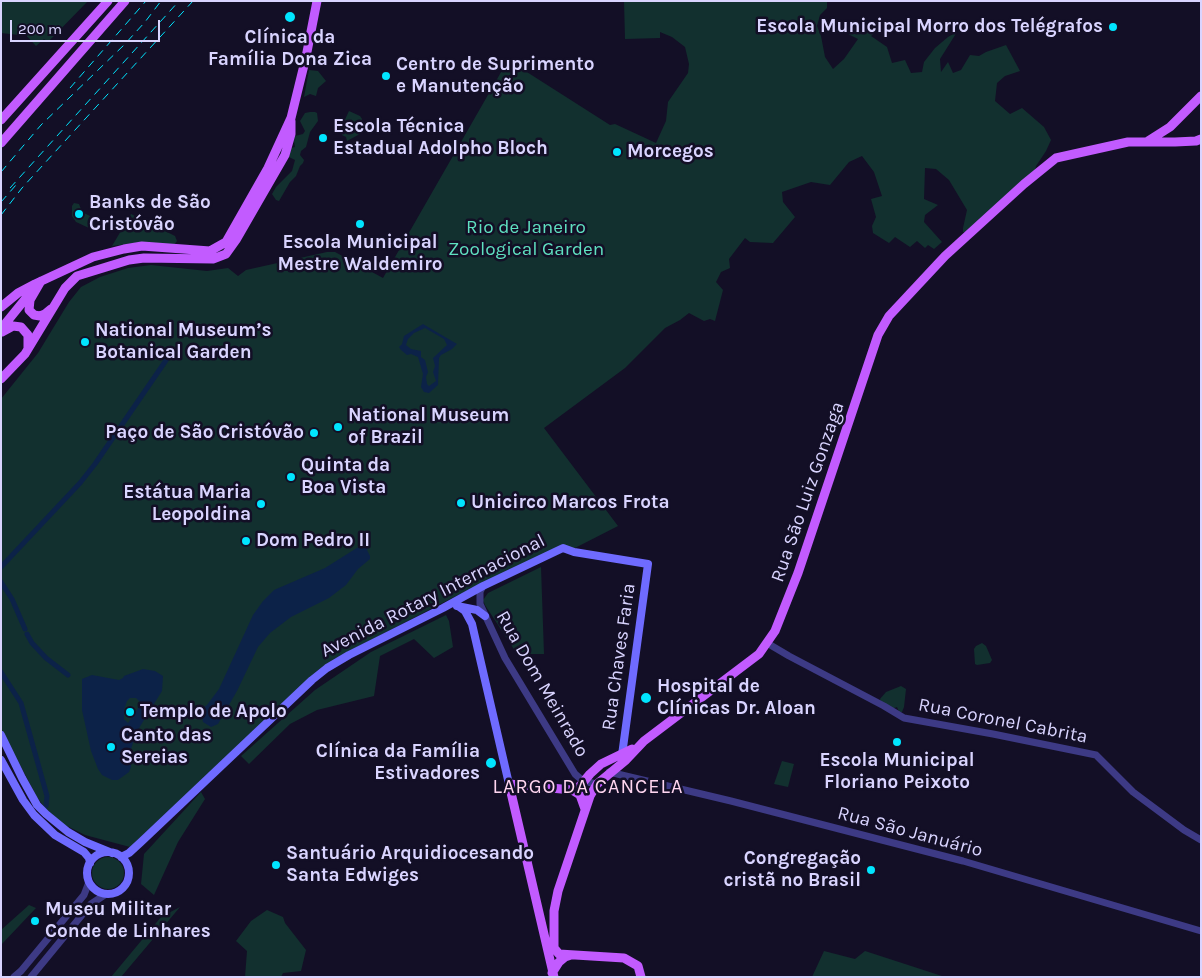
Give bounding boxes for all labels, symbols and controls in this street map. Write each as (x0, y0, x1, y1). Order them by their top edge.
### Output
scale bar (12, 10, 162, 42)
marker: Clínica da Família Dona Zica (283, 10, 297, 24)
place label: Escola Municipal Morro dos Telégrafos (756, 16, 1103, 38)
text: 200 m (18, 20, 62, 38)
marker: Escola Municipal Morro dos Telégrafos (1107, 21, 1119, 33)
place label: Clínica da Família Dona Zica (208, 27, 372, 71)
place label: Centro de Suprimento e Manutenção (396, 54, 594, 98)
marker: Centro de Suprimento e Manutenção (380, 70, 392, 82)
place label: Escola Técnica Estadual Adolpho Bloch (333, 116, 548, 160)
marker: Escola Técnica Estadual Adolpho Bloch (317, 132, 329, 144)
place label: Morcegos (627, 141, 714, 163)
marker: Morcegos (611, 146, 623, 158)
place label: Banks de São Cristóvão (89, 192, 211, 236)
marker: Banks de São Cristóvão (73, 208, 85, 220)
park label: Rio de Janeiro Zoological Garden (448, 217, 604, 261)
marker: Escola Municipal Mestre Waldemiro (354, 218, 366, 230)
place label: Escola Municipal Mestre Waldemiro (278, 232, 442, 276)
place label: National Museum’s Botanical Garden (95, 320, 272, 364)
marker: National Museum’s Botanical Garden (79, 336, 91, 348)
street label: Rua São Luiz Gonzaga (766, 399, 850, 585)
place label: National Museum of Brazil (348, 405, 509, 449)
marker: National Museum of Brazil (332, 421, 344, 433)
place label: Paço de São Cristóvão (105, 422, 304, 444)
marker: Paço de São Cristóvão (308, 427, 320, 439)
place label: Quinta da Boa Vista (301, 455, 390, 499)
marker: Quinta da Boa Vista (285, 471, 297, 483)
place label: Estátua Maria Leopoldina (123, 482, 251, 526)
place label: Unicirco Marcos Frota (471, 492, 670, 514)
marker: Unicirco Marcos Frota (455, 497, 467, 509)
marker: Estátua Maria Leopoldina (255, 498, 267, 510)
street label: Avenida Rotary Internacional (317, 529, 549, 663)
place label: Dom Pedro II (256, 530, 370, 552)
marker: Dom Pedro II (240, 535, 252, 547)
street label: Rua Chaves Faria (597, 582, 641, 732)
street label: Rua Dom Meinrado (491, 607, 593, 761)
place label: Hospital de Clínicas Dr. Aloan (657, 676, 816, 720)
marker: Hospital de Clínicas Dr. Aloan (639, 691, 653, 705)
street label: Rua Coronel Cabrita (916, 693, 1090, 749)
place label: Templo de Apolo (140, 701, 287, 723)
marker: Templo de Apolo (124, 706, 136, 718)
place label: Canto das Sereias (121, 725, 212, 769)
marker: Escola Municipal Floriano Peixoto (891, 736, 903, 748)
marker: Canto das Sereias (105, 741, 117, 753)
place label: Clínica da Família Estivadores (316, 741, 480, 785)
place label: Escola Municipal Floriano Peixoto (819, 750, 975, 794)
marker: Clínica da Família Estivadores (484, 756, 498, 770)
district label: LARGO DA CANCELA (491, 775, 685, 799)
street label: Rua São Januário (835, 802, 985, 862)
place label: Santuário Arquidiocesando Santa Edwiges (286, 843, 534, 887)
place label: Congregação cristã no Brasil (723, 848, 861, 892)
marker: Santuário Arquidiocesando Santa Edwiges (270, 859, 282, 871)
marker: Congregação cristã no Brasil (865, 864, 877, 876)
place label: Museu Militar Conde de Linhares (45, 899, 211, 943)
marker: Museu Militar Conde de Linhares (29, 915, 41, 927)

